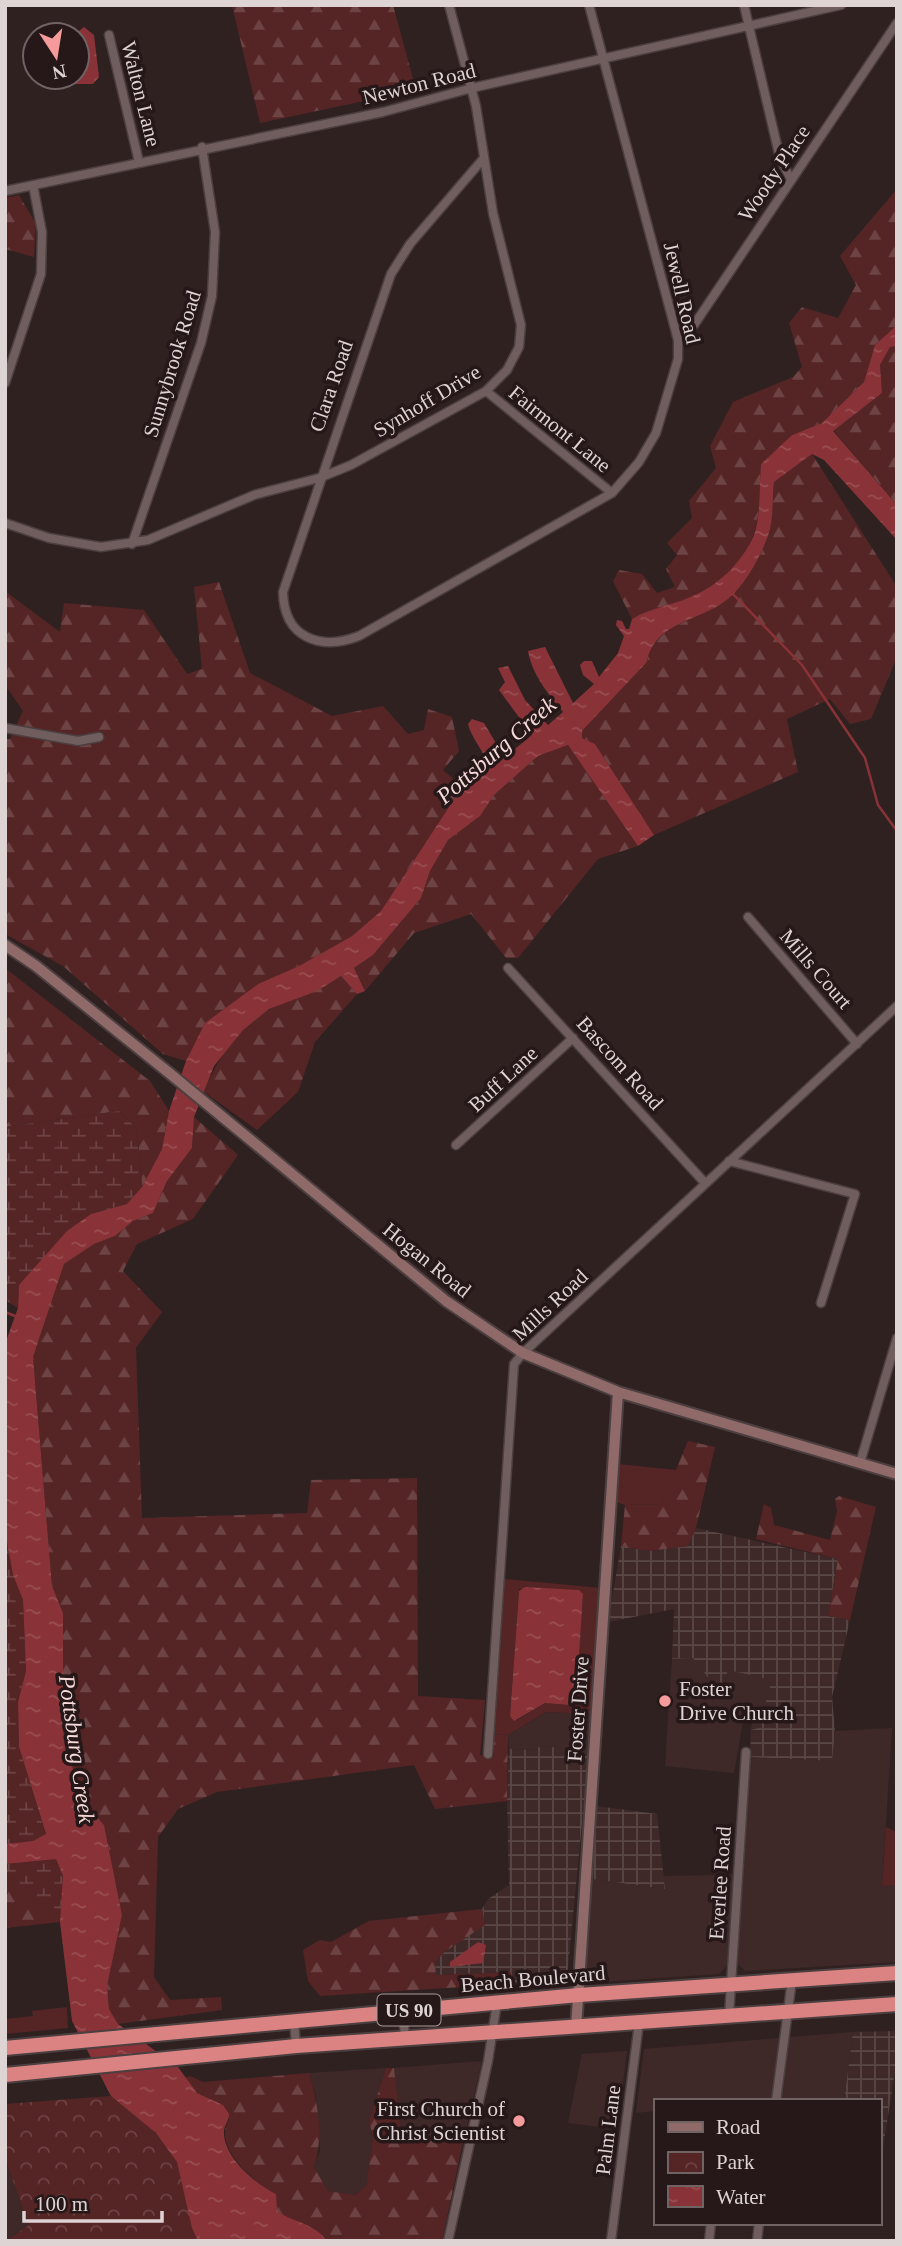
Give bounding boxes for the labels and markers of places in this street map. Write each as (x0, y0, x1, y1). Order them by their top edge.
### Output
place label: Foster Drive Church (679, 1677, 794, 1725)
marker: Foster Drive Church (657, 1693, 673, 1709)
place label: First Church of Christ Scientist (376, 2097, 505, 2145)
marker: First Church of Christ Scientist (511, 2113, 527, 2129)

